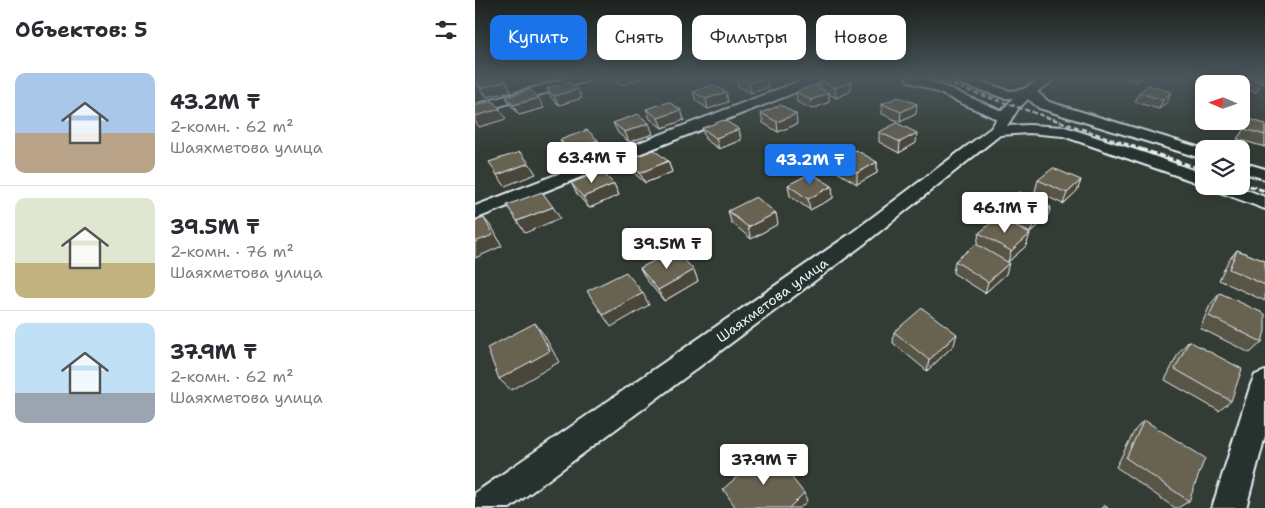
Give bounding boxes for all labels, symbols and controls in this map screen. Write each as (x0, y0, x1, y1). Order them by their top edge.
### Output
chip: Купить (490, 15, 587, 60)
chip: Снять (597, 15, 682, 60)
chip: Фильтры (692, 15, 806, 60)
chip: Новое (816, 15, 906, 60)
text: Объектов: 5 (15, 16, 147, 44)
icon: filters (432, 16, 460, 44)
north arrow (1195, 75, 1250, 130)
map controls (1195, 75, 1250, 195)
text: 43.2M ₸ (170, 88, 260, 116)
icon: home (55, 93, 115, 153)
text: 2-комн. · 62 m² (170, 116, 294, 137)
text: Шаяхметова улица (170, 137, 323, 158)
button: layers (1195, 140, 1250, 195)
pin: 63.4M ₸ (546, 142, 638, 184)
pin: 43.2M ₸ (764, 144, 856, 186)
text: 63.4M ₸ (558, 147, 626, 168)
text: 43.2M ₸ (776, 149, 844, 170)
pin: 46.1M ₸ (959, 192, 1051, 234)
text: 46.1M ₸ (973, 197, 1037, 218)
text: 39.5M ₸ (170, 213, 260, 241)
icon: home (55, 218, 115, 278)
pin: 39.5M ₸ (621, 228, 713, 270)
text: 39.5M ₸ (633, 233, 701, 254)
text: 2-комн. · 76 m² (170, 241, 294, 262)
street label: Шаяхметова улица (713, 253, 832, 347)
text: Шаяхметова улица (170, 262, 323, 283)
text: 37.9M ₸ (170, 338, 257, 366)
icon: home (55, 343, 115, 403)
text: 2-комн. · 62 m² (170, 366, 294, 387)
text: Шаяхметова улица (170, 387, 323, 408)
pin: 37.9M ₸ (718, 444, 810, 486)
text: 37.9M ₸ (731, 449, 797, 470)

